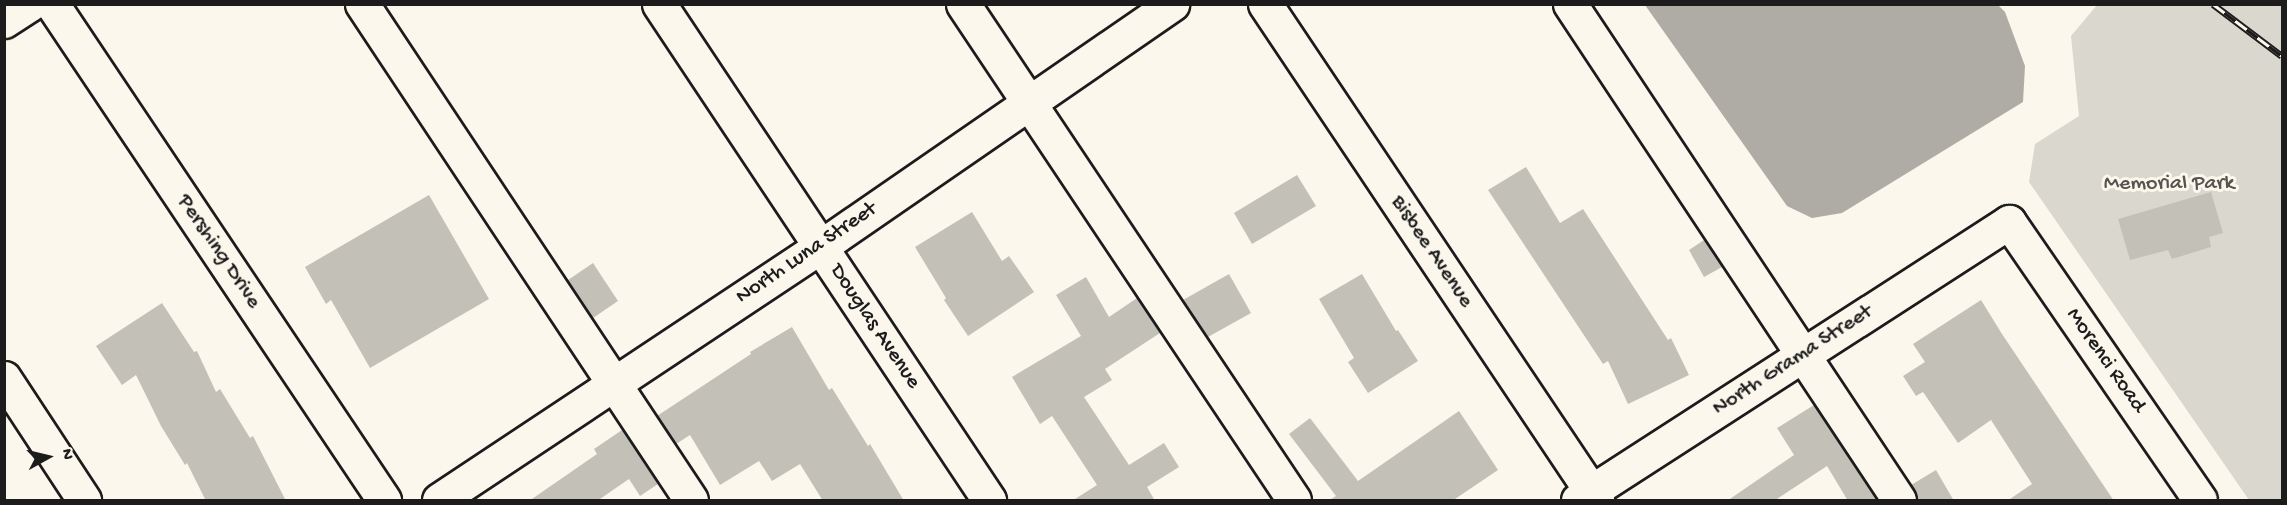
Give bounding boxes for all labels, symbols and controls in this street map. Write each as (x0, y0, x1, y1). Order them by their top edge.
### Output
park label: Memorial Park (2104, 172, 2234, 198)
street label: Pershing Drive (170, 190, 266, 314)
street label: Bisbee Avenue (1384, 191, 1478, 313)
street label: North Luna Street (731, 197, 883, 311)
street label: Douglas Avenue (822, 259, 926, 395)
street label: North Grama Street (1708, 300, 1878, 422)
street label: Morenci Road (2059, 304, 2151, 418)
north arrow (18, 427, 78, 487)
text: N (56, 448, 76, 461)

